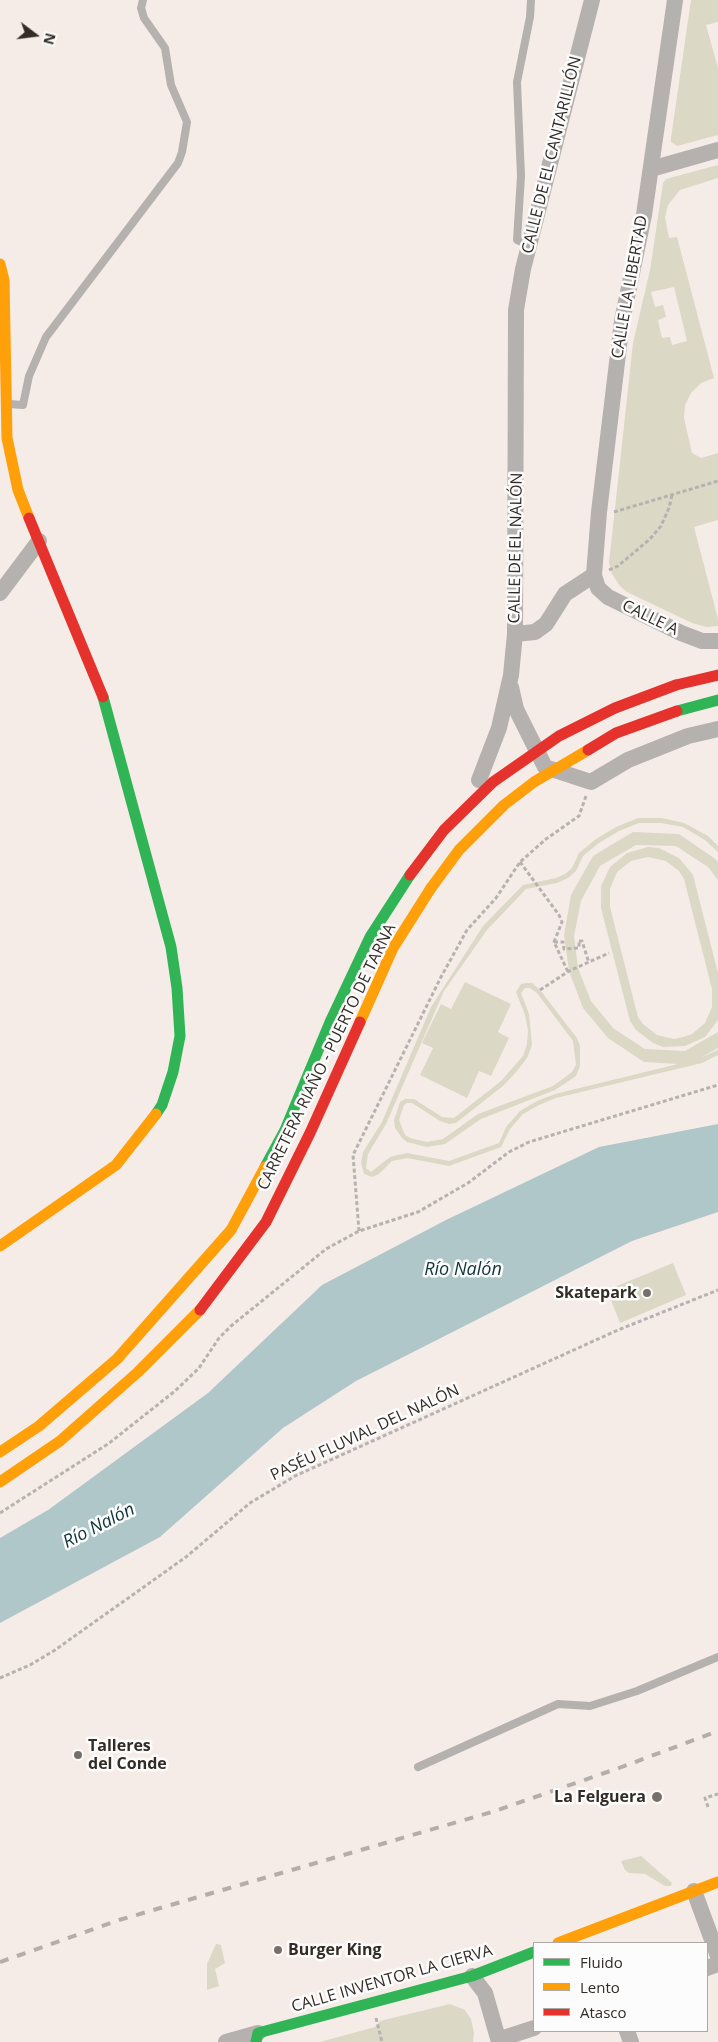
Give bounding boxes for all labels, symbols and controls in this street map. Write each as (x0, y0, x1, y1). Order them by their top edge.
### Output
north arrow (10, 10, 60, 60)
text: N (39, 31, 61, 47)
street label: CALLE DE EL CANTARILLÓN (518, 54, 586, 256)
street label: CALLE LA LIBERTAD (608, 214, 652, 360)
street label: CALLE DE EL NALÓN (505, 472, 527, 624)
street label: CALLE A (619, 596, 681, 640)
street label: CARRETERA RIAÑO - PUERTO DE TARNA (254, 921, 400, 1193)
water label: Río Nalón (424, 1259, 502, 1281)
place label: Skatepark (555, 1283, 637, 1303)
marker: Skatepark (641, 1287, 653, 1299)
street label: PASÉU FLUVIAL DEL NALÓN (268, 1381, 462, 1485)
water label: Río Nalón (60, 1499, 138, 1553)
place label: Talleres del Conde (88, 1736, 167, 1774)
marker: Talleres del Conde (72, 1749, 84, 1761)
place label: La Felguera (554, 1787, 646, 1807)
marker: La Felguera (650, 1790, 664, 1804)
place label: Burger King (288, 1940, 382, 1960)
street label: CALLE INVENTOR LA CIERVA (289, 1941, 495, 2017)
legend (533, 1942, 708, 2032)
marker: Burger King (272, 1944, 284, 1956)
text: Fluido (580, 1952, 623, 1972)
text: Lento (580, 1977, 620, 1997)
text: Atasco (580, 2002, 627, 2022)

